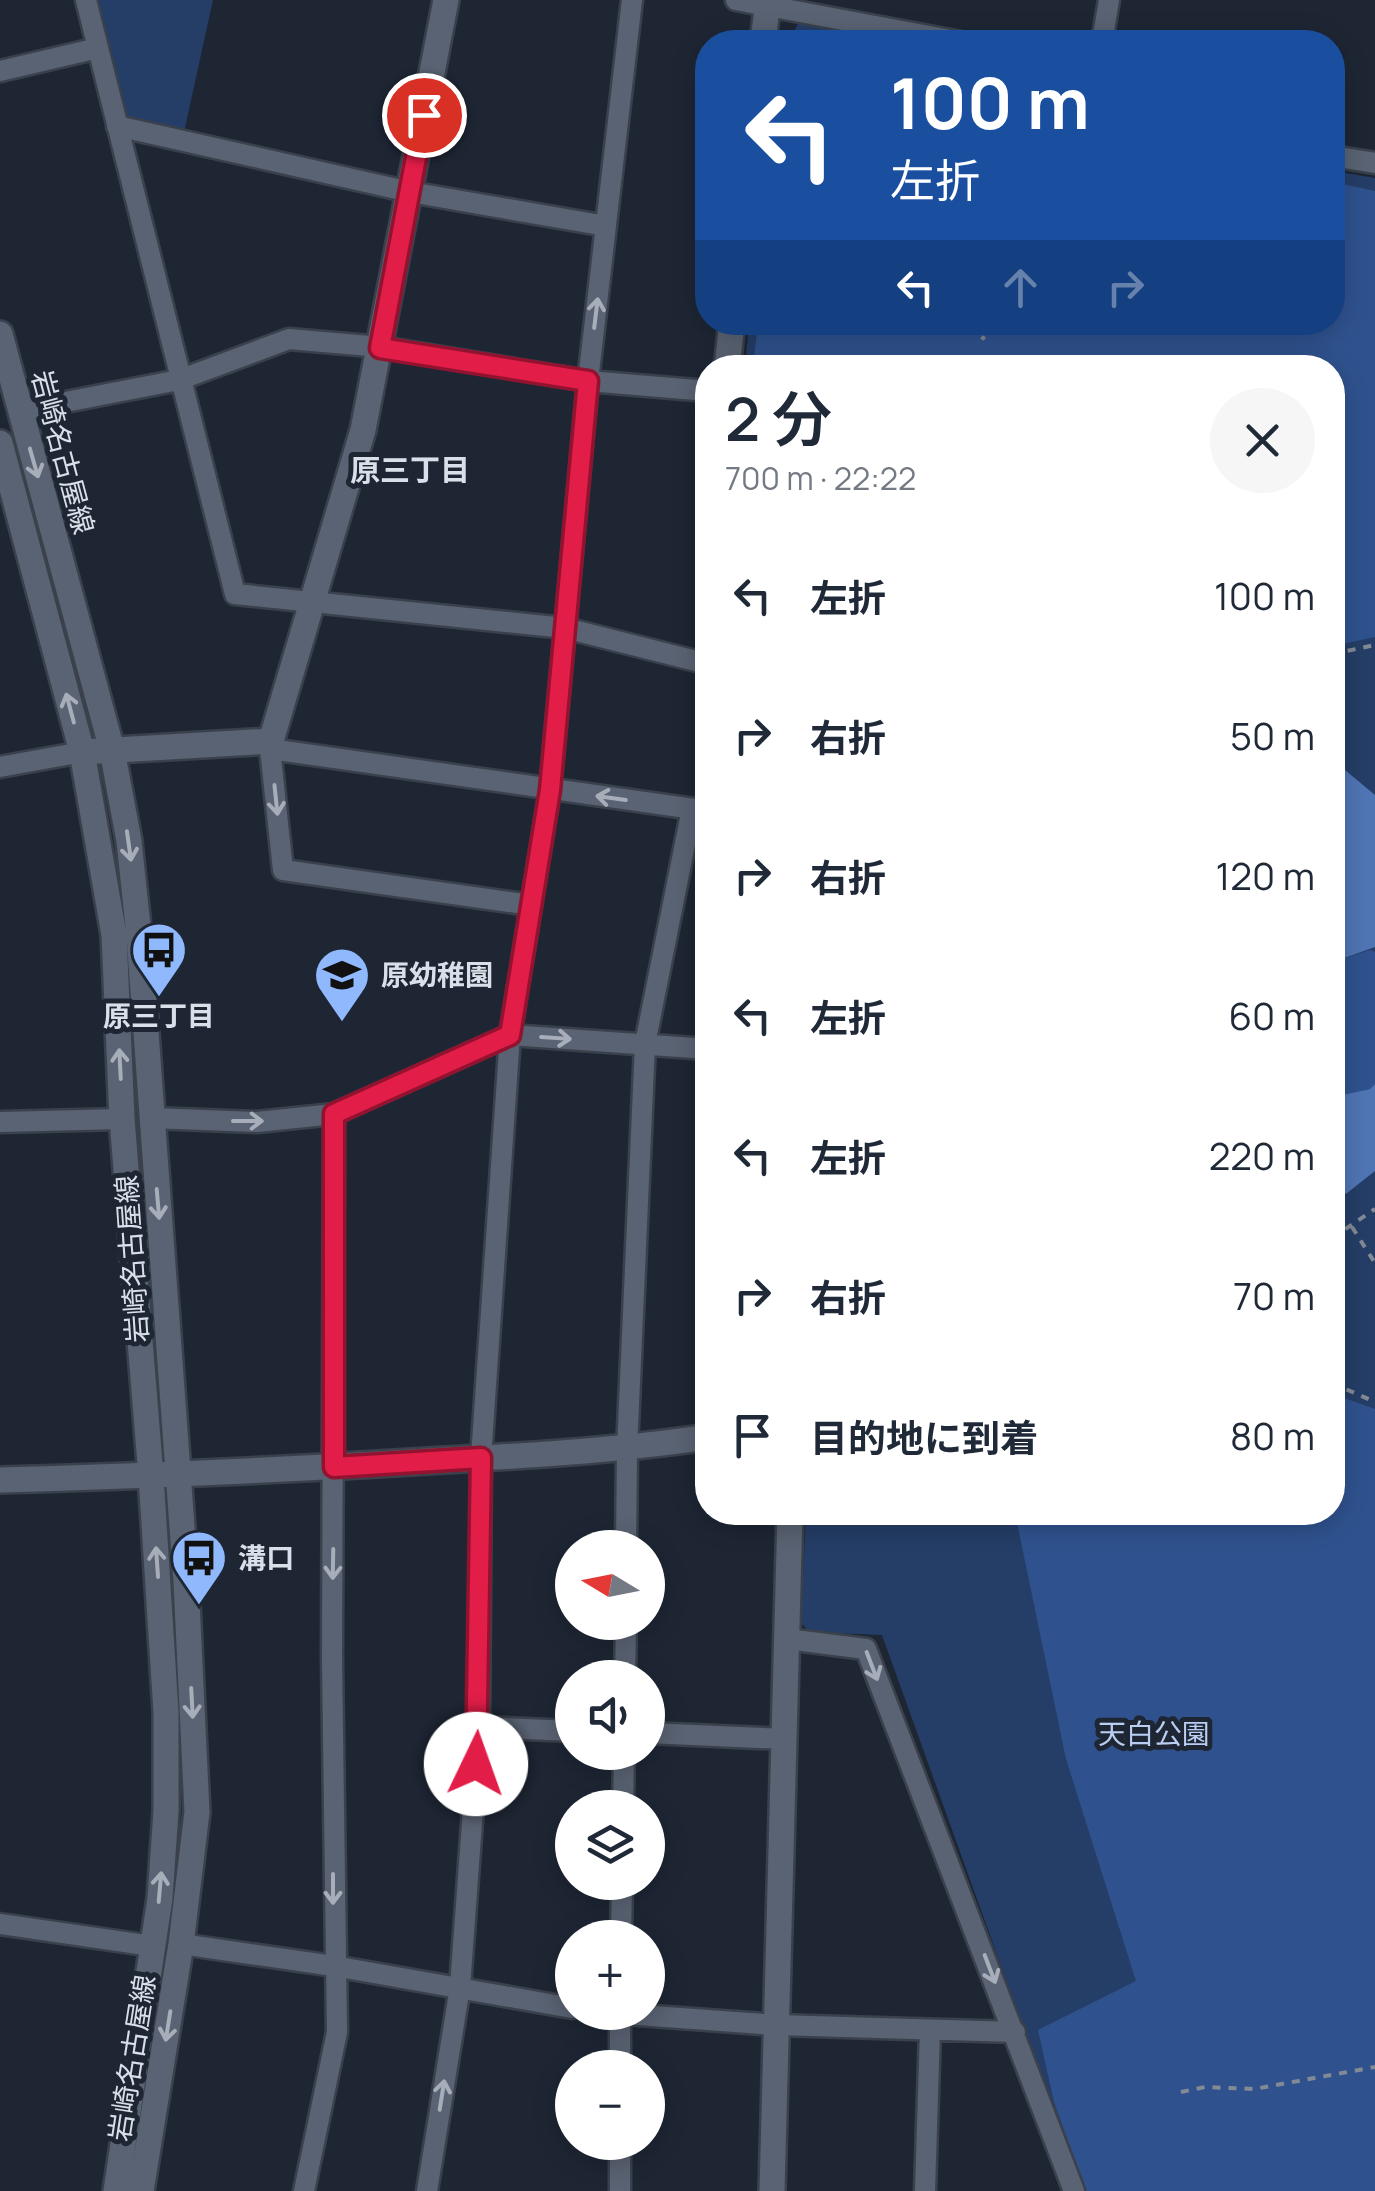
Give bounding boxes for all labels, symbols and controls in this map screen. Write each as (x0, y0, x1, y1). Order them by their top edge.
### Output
text: 100 m (890, 54, 1090, 150)
icon: left (725, 70, 855, 200)
pin (382, 73, 467, 158)
icon: arrive (397, 88, 452, 143)
text: 左折 (890, 149, 980, 211)
icon: left (888, 260, 943, 315)
icon: ahead (993, 260, 1048, 315)
icon: right (1098, 260, 1153, 315)
one-way arrow (587, 298, 606, 330)
street label: 岩崎名古屋線 (24, 366, 104, 538)
text: 2 分 (725, 377, 832, 459)
button: close (1210, 388, 1315, 493)
one-way arrow (25, 446, 44, 478)
district label: 原三丁目 (350, 449, 470, 490)
text: 700 m · 22:22 (725, 456, 916, 500)
icon: left (725, 568, 780, 623)
text: 100 m (1214, 569, 1315, 621)
text: 左折 (810, 571, 886, 623)
one-way arrow (60, 693, 78, 724)
icon: right (725, 708, 780, 763)
text: 50 m (1230, 709, 1315, 761)
text: 右折 (810, 711, 886, 763)
one-way arrow (266, 784, 285, 816)
one-way arrow (595, 788, 628, 807)
one-way arrow (120, 829, 139, 861)
icon: right (725, 848, 780, 903)
text: 120 m (1216, 849, 1315, 901)
text: 右折 (810, 851, 886, 903)
bus stop icon: 原三丁目 (129, 920, 189, 999)
school or university icon: 原幼稚園 (312, 945, 372, 1024)
place label: 原幼稚園 (381, 955, 493, 993)
icon: left (725, 988, 780, 1043)
text: 60 m (1228, 989, 1315, 1041)
text: 左折 (810, 991, 886, 1043)
place label: 原三丁目 (103, 996, 215, 1034)
one-way arrow (539, 1029, 571, 1048)
one-way arrow (110, 1048, 129, 1080)
one-way arrow (231, 1112, 264, 1130)
icon: left (725, 1128, 780, 1183)
text: 220 m (1209, 1129, 1315, 1181)
text: 左折 (810, 1131, 886, 1183)
street label: 岩崎名古屋線 (106, 1174, 156, 1344)
one-way arrow (148, 1188, 167, 1220)
icon: right (725, 1268, 780, 1323)
text: 70 m (1233, 1269, 1315, 1321)
text: 右折 (810, 1271, 886, 1323)
icon: arrive (725, 1408, 780, 1463)
text: 80 m (1230, 1409, 1315, 1461)
text: 目的地に到着 (810, 1411, 1038, 1463)
bus stop icon: 溝口 (169, 1528, 229, 1607)
north arrow (555, 1530, 665, 1640)
map controls (555, 1530, 665, 2160)
place label: 溝口 (238, 1538, 294, 1576)
one-way arrow (147, 1547, 166, 1579)
one-way arrow (324, 1548, 342, 1580)
one-way arrow (864, 1650, 882, 1681)
button: sound (555, 1660, 665, 1770)
one-way arrow (183, 1687, 202, 1719)
position arrow (424, 1712, 528, 1816)
park label: 天白公園 (1098, 1714, 1210, 1752)
button: layers (555, 1790, 665, 1900)
one-way arrow (151, 1871, 170, 1903)
one-way arrow (324, 1872, 342, 1905)
button: + (555, 1920, 665, 2030)
one-way arrow (982, 1953, 1000, 1984)
street label: 岩崎名古屋線 (99, 1972, 163, 2144)
one-way arrow (159, 2009, 177, 2042)
button: − (555, 2050, 665, 2160)
one-way arrow (433, 2079, 452, 2111)

